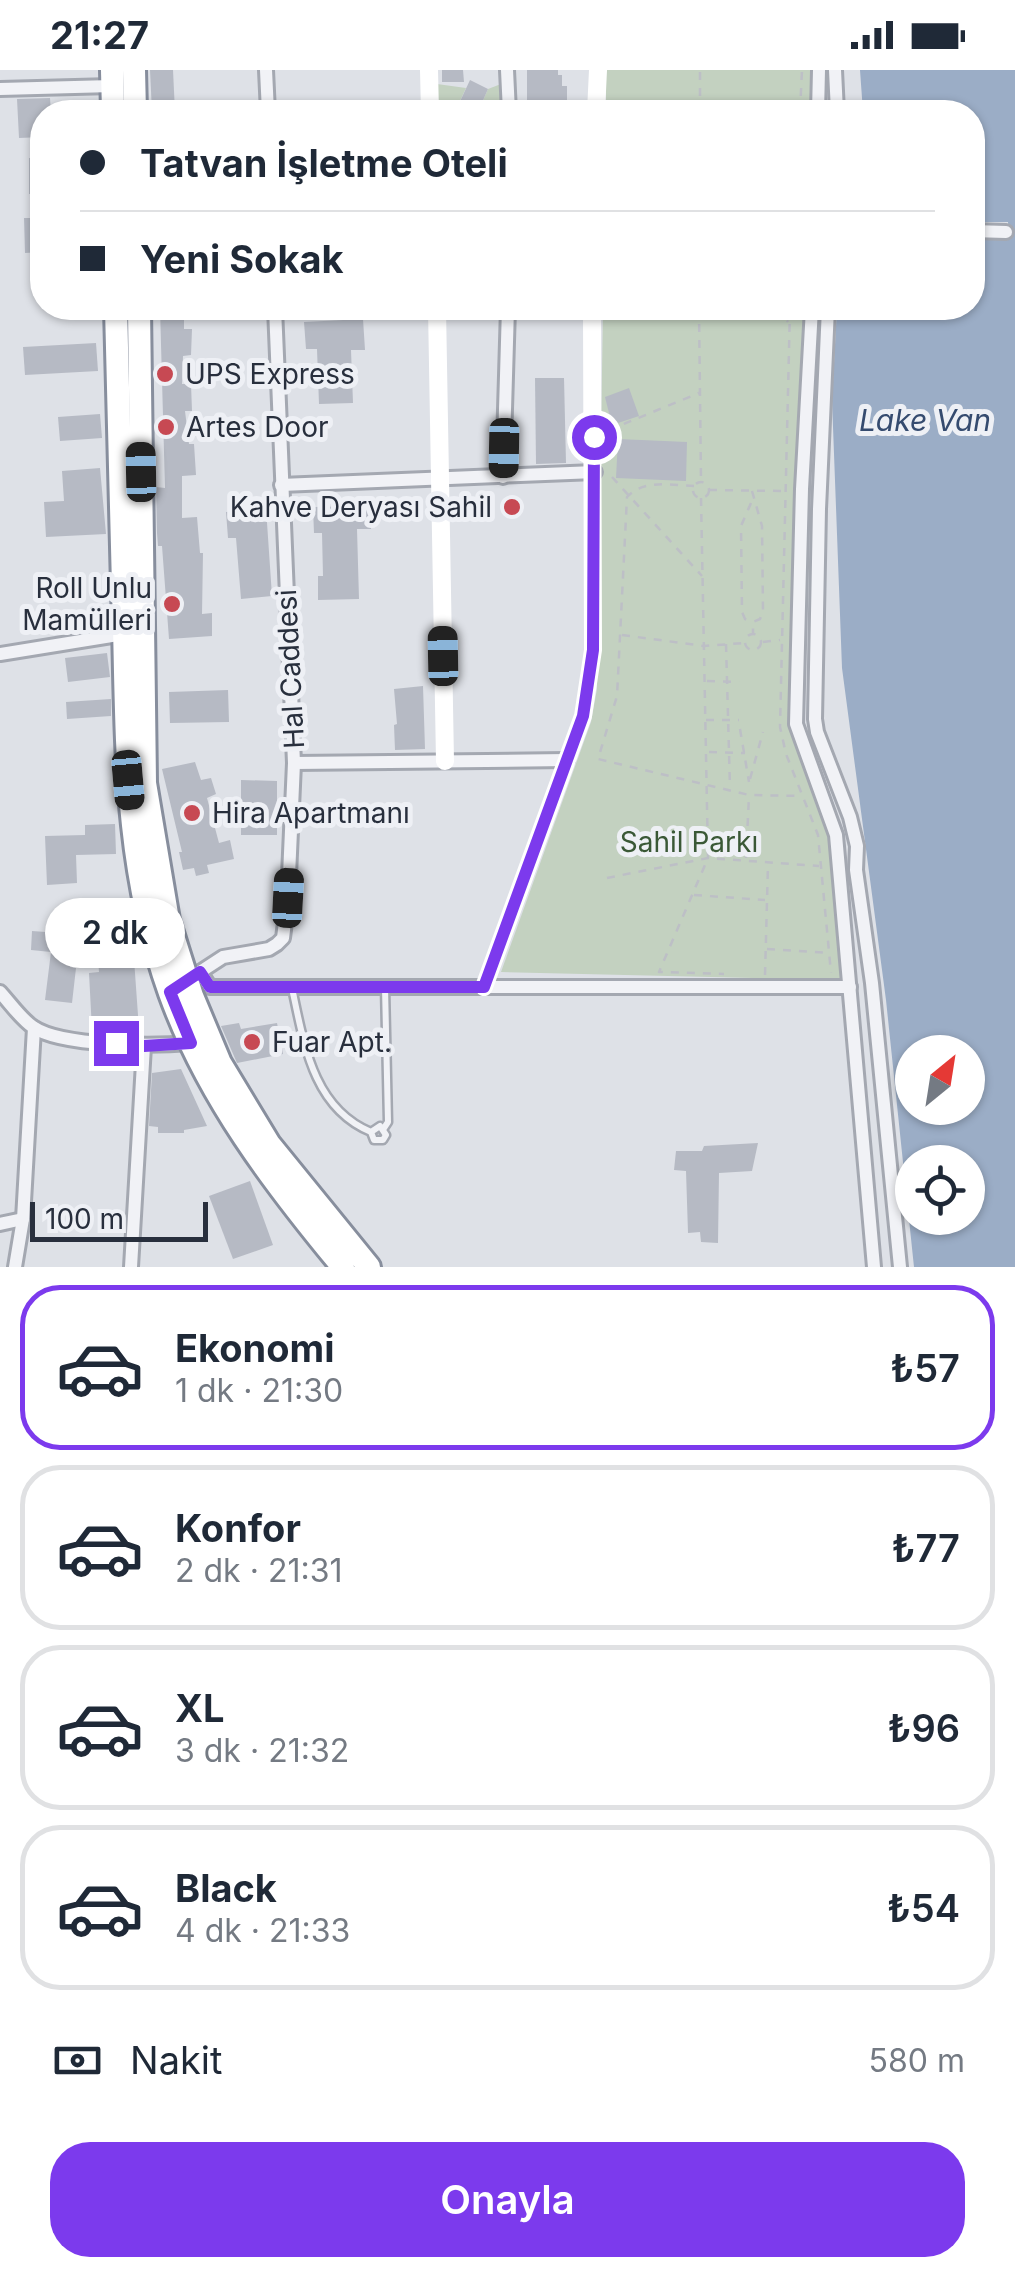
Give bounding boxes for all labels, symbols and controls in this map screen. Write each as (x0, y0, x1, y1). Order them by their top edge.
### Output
text: 21:27 (50, 12, 149, 58)
text: Tatvan İşletme Oteli (140, 140, 508, 186)
text: Yeni Sokak (140, 236, 344, 282)
place label: UPS Express (185, 357, 355, 391)
marker: UPS Express (154, 363, 176, 385)
water label: Lake Van (859, 402, 991, 438)
place label: Artes Door (186, 410, 329, 444)
route start (572, 415, 617, 460)
marker: Artes Door (155, 416, 177, 438)
car (488, 418, 520, 478)
car (125, 442, 157, 502)
place label: Kahve Deryası Sahil (230, 490, 492, 524)
marker: Kahve Deryası Sahil (501, 496, 523, 518)
place label: Roll Unlu Mamülleri (22, 571, 152, 637)
street label: Hal Caddesi (269, 588, 311, 750)
marker: Roll Unlu Mamülleri (161, 593, 183, 615)
car (427, 626, 459, 686)
car (110, 749, 146, 811)
place label: Hira Apartmanı (212, 796, 410, 830)
marker: Hira Apartmanı (181, 802, 203, 824)
park label: Sahil Parkı (620, 825, 758, 859)
car (271, 867, 305, 929)
callout: 2 dk (46, 898, 186, 968)
text: 2 dk (82, 913, 148, 952)
route end (94, 1021, 139, 1066)
place label: Fuar Apt. (272, 1025, 392, 1059)
marker: Fuar Apt. (241, 1031, 263, 1053)
north arrow (895, 1035, 985, 1125)
map controls (895, 1035, 985, 1235)
button: locate (895, 1145, 985, 1235)
scale bar (30, 1197, 208, 1242)
text: 100 m (45, 1202, 124, 1236)
icon: car (55, 1323, 145, 1413)
text: Ekonomi (175, 1325, 335, 1371)
text: ₺57 (890, 1345, 960, 1391)
text: 1 dk · 21:30 (175, 1371, 343, 1410)
icon: car (55, 1503, 145, 1593)
text: Konfor (175, 1505, 301, 1551)
text: ₺77 (892, 1525, 960, 1571)
text: 2 dk · 21:31 (175, 1551, 342, 1590)
icon: car (55, 1683, 145, 1773)
text: XL (175, 1685, 225, 1731)
text: ₺96 (888, 1705, 960, 1751)
text: 3 dk · 21:32 (175, 1731, 349, 1770)
icon: car (55, 1863, 145, 1953)
text: Black (175, 1865, 277, 1911)
text: ₺54 (887, 1885, 960, 1931)
text: 4 dk · 21:33 (175, 1911, 350, 1950)
icon: cash (50, 2033, 105, 2088)
text: Nakit (130, 2037, 222, 2083)
text: 580 m (869, 2041, 965, 2080)
button: Onayla (50, 2142, 965, 2257)

